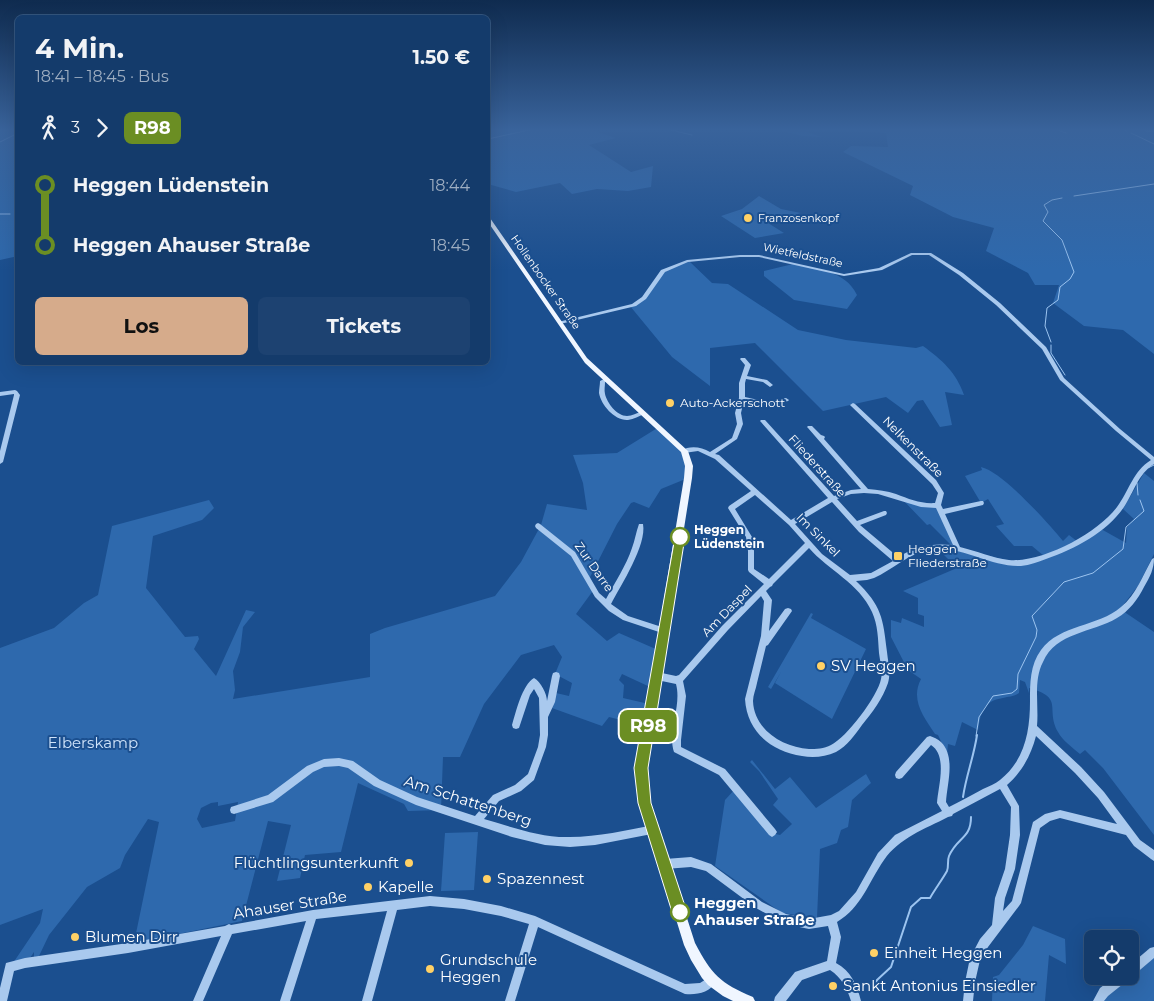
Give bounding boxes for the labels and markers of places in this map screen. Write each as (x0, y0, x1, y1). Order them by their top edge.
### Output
place label: Franzosenkopf (758, 211, 840, 225)
marker: Franzosenkopf (742, 212, 754, 224)
place label: Auto-Ackerschott (680, 395, 785, 410)
marker: Auto-Ackerschott (664, 397, 676, 409)
place label: Heggen Lüdenstein (694, 522, 764, 551)
marker: Heggen Lüdenstein (670, 527, 690, 547)
place label: Heggen Fliederstraße (908, 541, 987, 570)
marker: Heggen Fliederstraße (892, 550, 904, 562)
place label: SV Heggen (831, 656, 916, 675)
marker: SV Heggen (815, 660, 827, 672)
place label: Flüchtlingsunterkunft (234, 853, 399, 872)
marker: Flüchtlingsunterkunft (403, 857, 415, 869)
place label: Spazennest (497, 869, 585, 888)
marker: Spazennest (481, 873, 493, 885)
place label: Kapelle (378, 877, 434, 896)
marker: Kapelle (362, 881, 374, 893)
place label: Heggen Ahauser Straße (693, 893, 815, 929)
marker: Heggen Ahauser Straße (670, 902, 690, 922)
place label: Blumen Dirr (85, 927, 178, 946)
marker: Blumen Dirr (69, 931, 81, 943)
place label: Einheit Heggen (884, 943, 1002, 962)
marker: Einheit Heggen (868, 947, 880, 959)
place label: Grundschule Heggen (440, 950, 537, 986)
marker: Grundschule Heggen (424, 963, 436, 975)
place label: Sankt Antonius Einsiedler (843, 976, 1036, 995)
marker: Sankt Antonius Einsiedler (827, 980, 839, 992)

